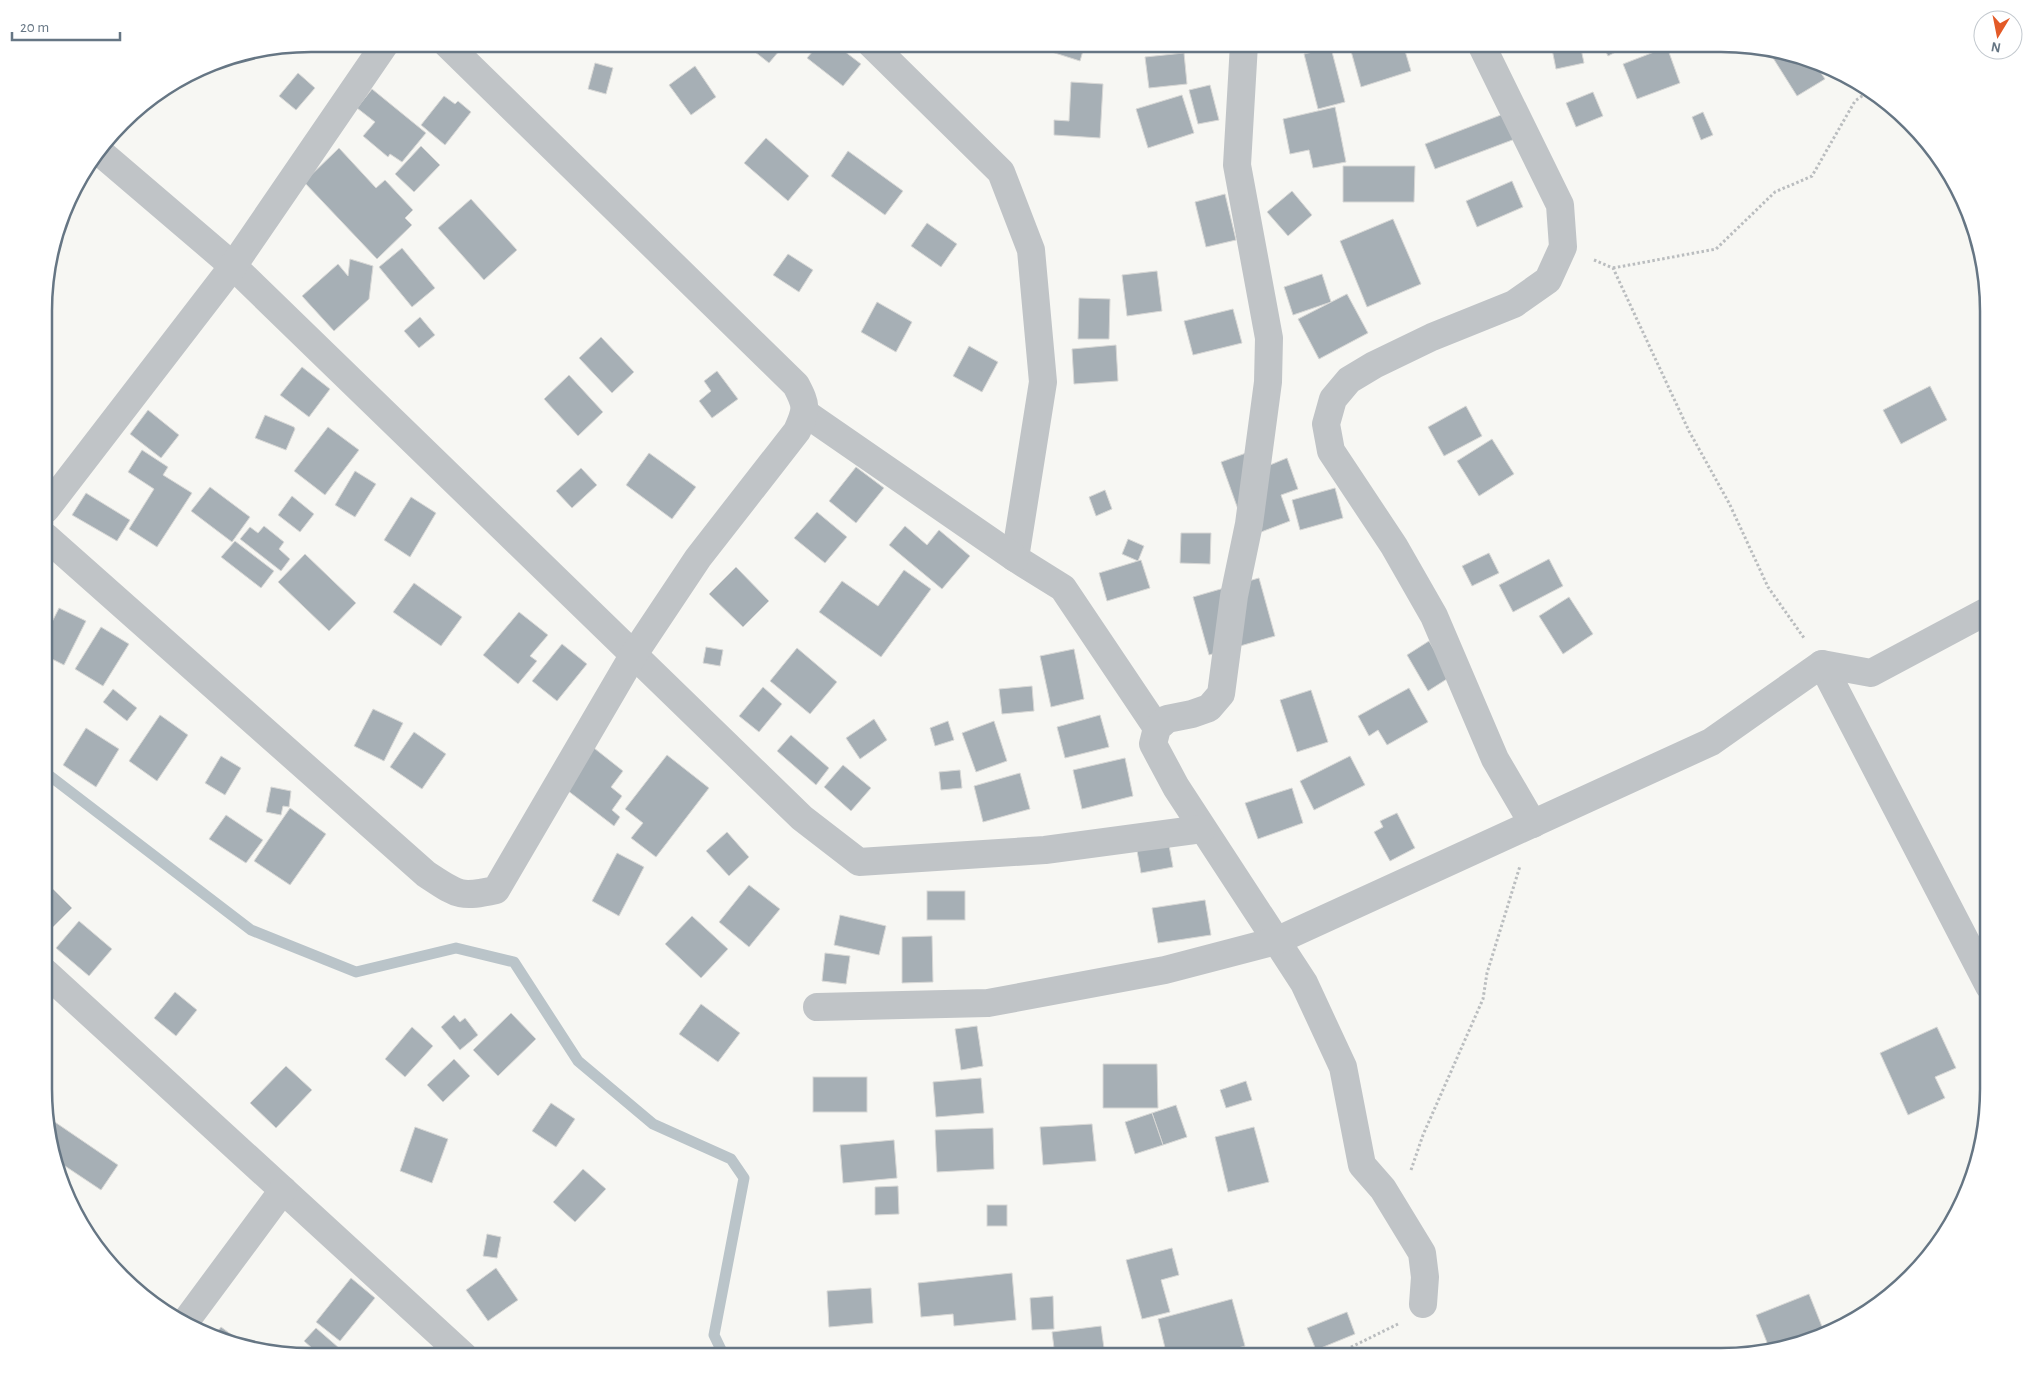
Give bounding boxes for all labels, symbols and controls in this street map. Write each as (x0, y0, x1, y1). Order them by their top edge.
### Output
scale bar (12, 10, 120, 42)
north arrow (1973, 10, 2023, 60)
text: 20 m (20, 20, 49, 35)
text: N (1990, 39, 2002, 55)

